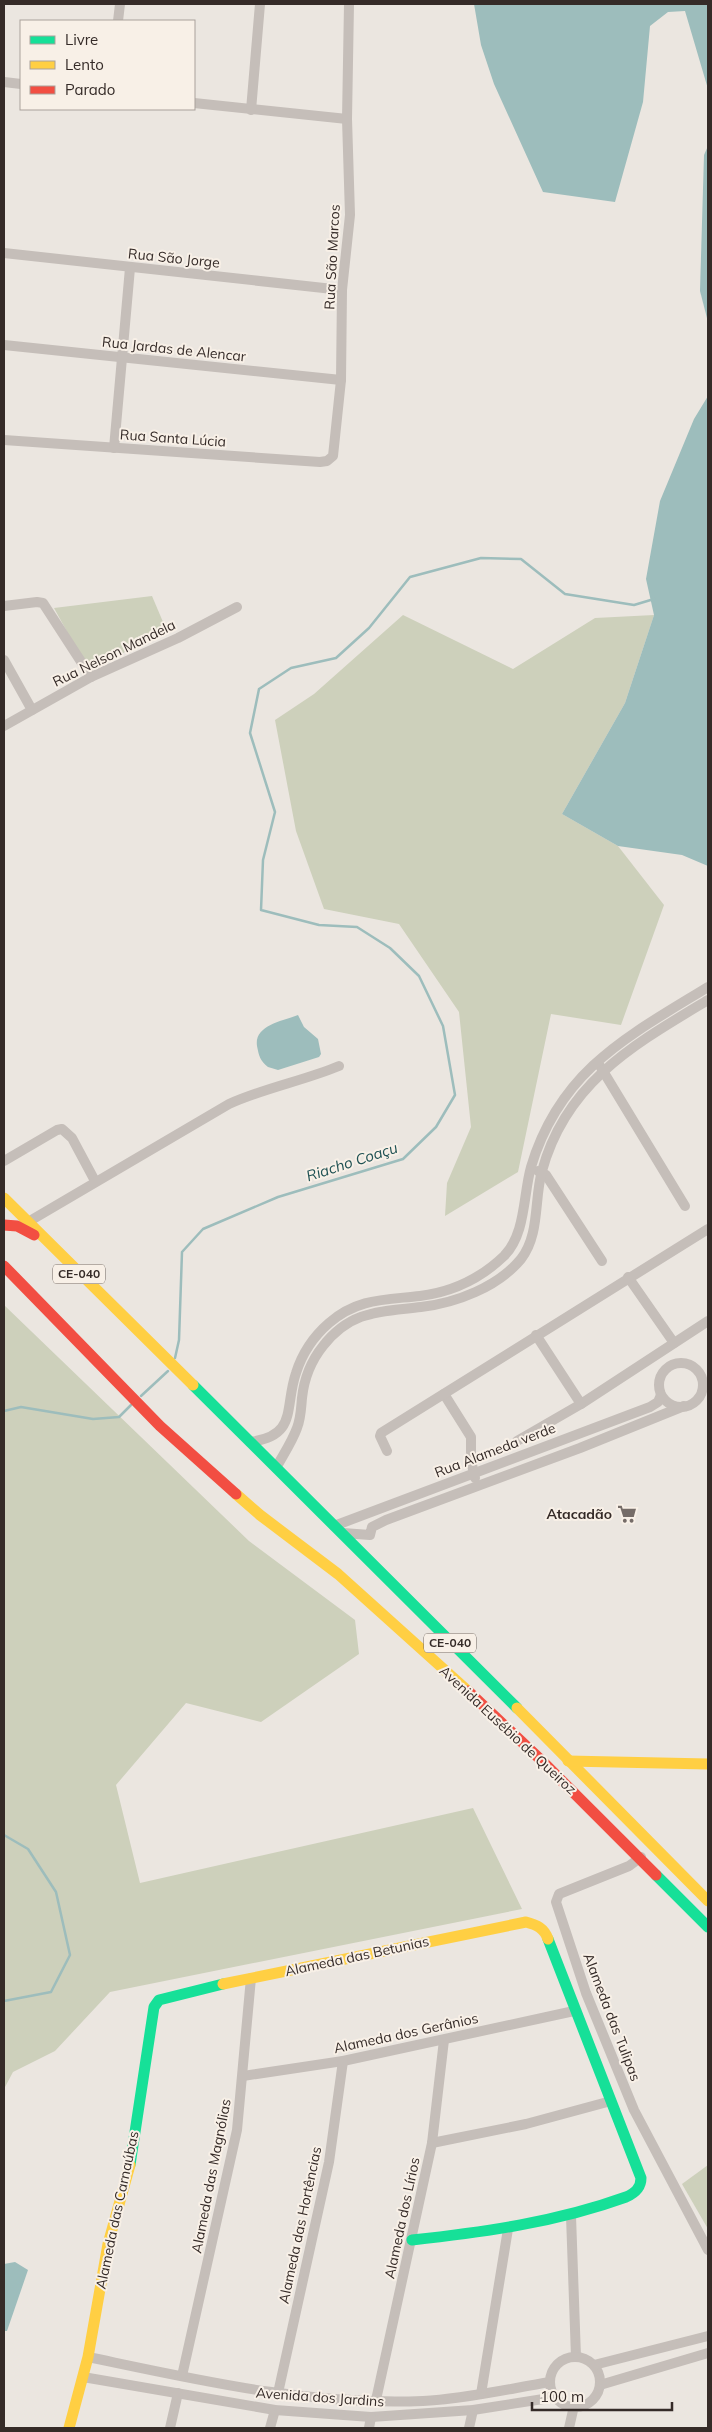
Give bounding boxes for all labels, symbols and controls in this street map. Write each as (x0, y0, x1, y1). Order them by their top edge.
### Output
legend (20, 20, 195, 110)
text: Livre (65, 30, 98, 49)
text: Lento (65, 55, 104, 74)
text: Parado (65, 80, 115, 99)
street label: Rua São Marcos (320, 204, 344, 310)
street label: Rua São Jorge (127, 244, 221, 272)
street label: Rua Jardas de Alencar (101, 332, 248, 366)
street label: Rua Santa Lúcia (119, 425, 227, 451)
street label: Rua Nelson Mandela (50, 615, 178, 691)
water label: Riacho Coaçu (304, 1138, 400, 1185)
road number: CE-040 (53, 1264, 105, 1284)
street label: Rua Alameda verde (432, 1419, 558, 1481)
supermarket icon: Atacadão (616, 1503, 638, 1525)
place label: Atacadão (546, 1505, 612, 1523)
road number: CE-040 (424, 1634, 476, 1652)
street label: Avenida Eusébio de Queiroz (436, 1662, 580, 1798)
street label: Alameda das Betunias (283, 1932, 431, 1980)
street label: Alameda das Tulipas (579, 1950, 645, 2084)
street label: Alameda dos Gerânios (332, 2009, 480, 2057)
street label: Alameda das Magnólias (187, 2097, 235, 2255)
street label: Alameda das Carnaúbas (91, 2129, 143, 2291)
street label: Alameda das Hortências (275, 2145, 325, 2305)
street label: Alameda dos Lírios (380, 2156, 424, 2280)
scale bar (532, 2380, 672, 2412)
street label: Avenida dos Jardins (255, 2384, 385, 2410)
text: 100 m (540, 2387, 584, 2406)

